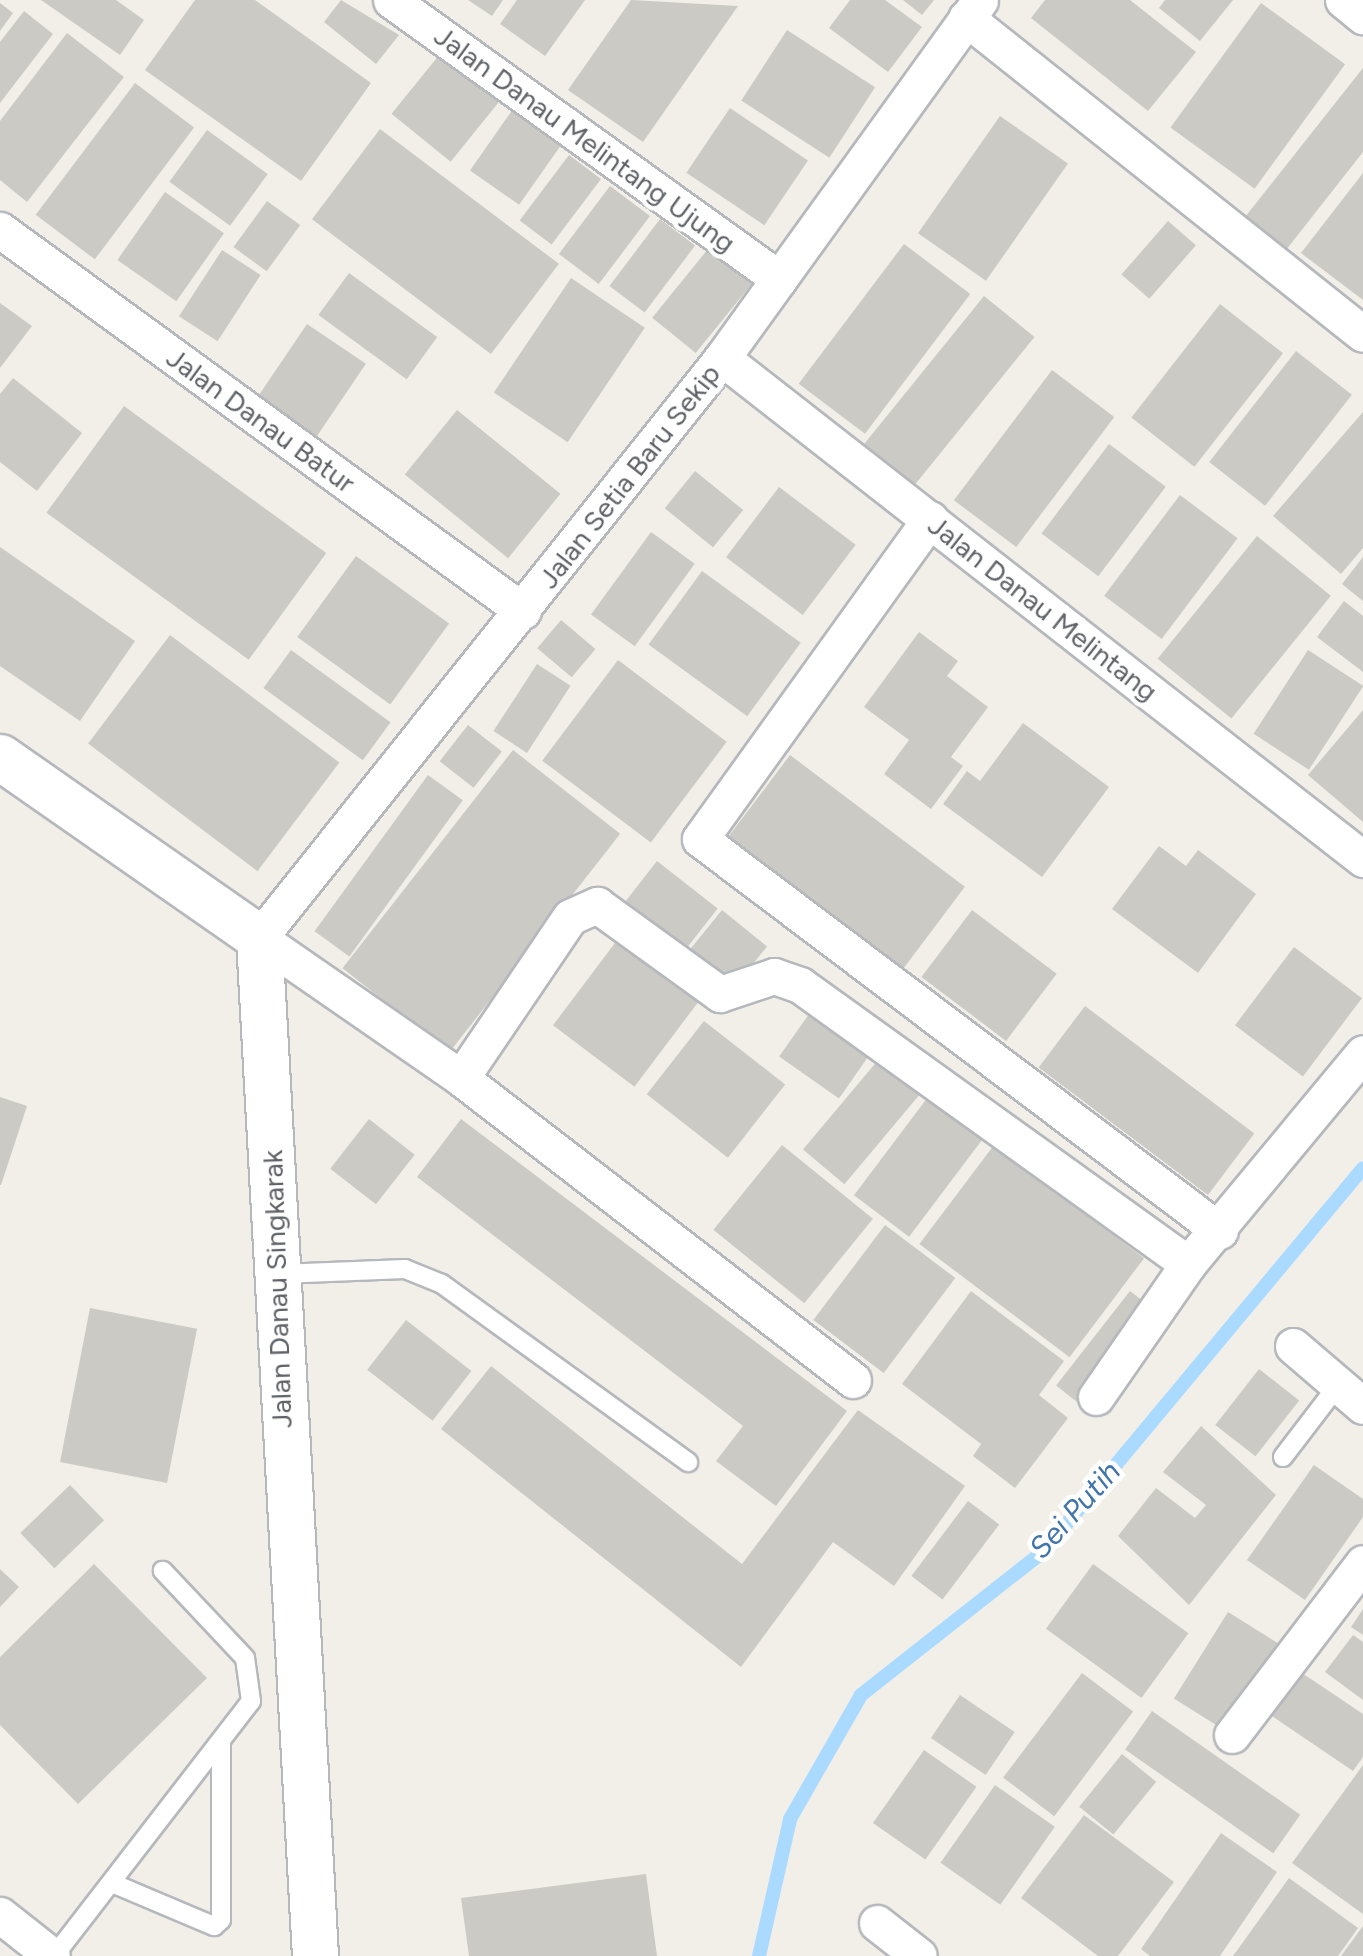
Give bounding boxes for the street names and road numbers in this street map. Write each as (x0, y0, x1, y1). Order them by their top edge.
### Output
street label: Jalan Danau Melintang Ujung (428, 19, 742, 259)
street label: Jalan Danau Batur (160, 340, 362, 500)
street label: Jalan Setia Baru Sekip (531, 357, 727, 595)
street label: Jalan Danau Melintang (922, 508, 1164, 708)
street label: Jalan Danau Singkarak (255, 1149, 299, 1429)

